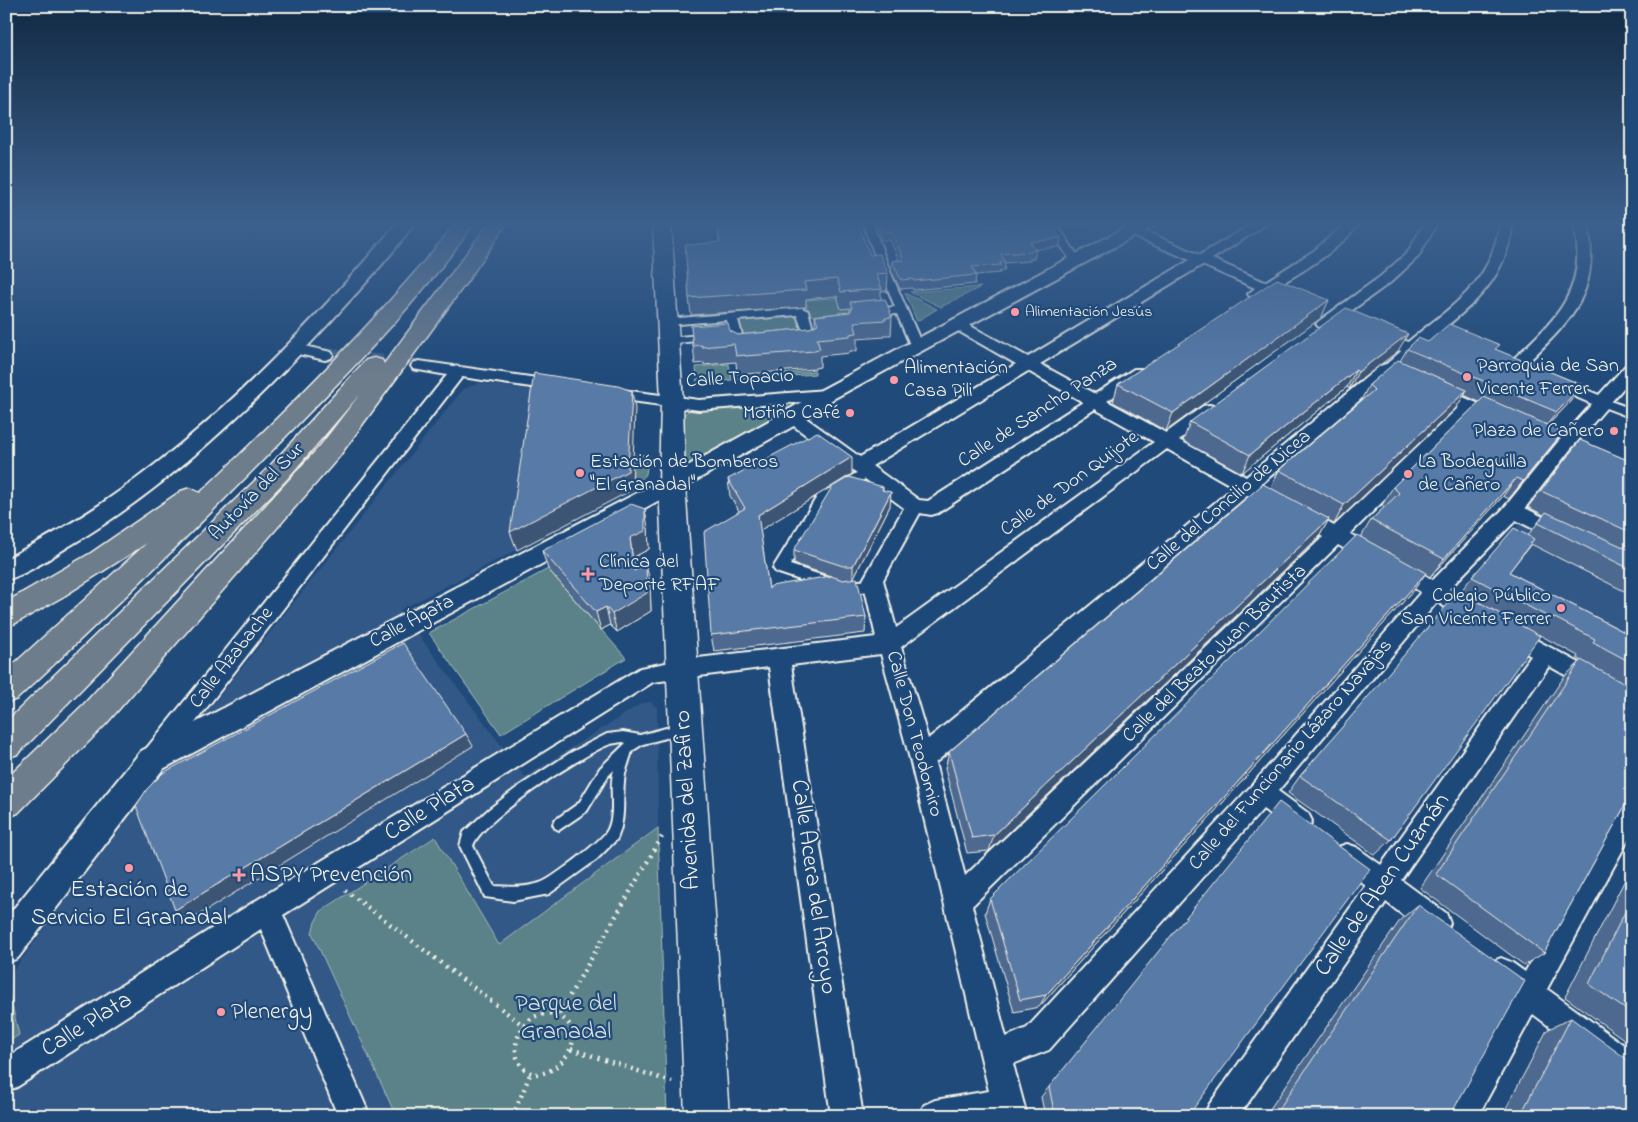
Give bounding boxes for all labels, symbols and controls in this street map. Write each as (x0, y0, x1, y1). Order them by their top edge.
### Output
place label: Alimentación Jesús (1025, 300, 1152, 324)
marker: Alimentación Jesús (1009, 306, 1021, 318)
street label: Calle de Sancho Panza (952, 350, 1124, 476)
place label: Parroquia de San Vicente Ferrer (1476, 352, 1619, 404)
place label: Alimentación Casa Pili (904, 354, 1008, 406)
street label: Calle Topacio (685, 362, 795, 396)
marker: Parroquia de San Vicente Ferrer (1461, 371, 1473, 383)
marker: Alimentación Casa Pili (888, 374, 900, 386)
place label: Motiño Café (743, 399, 840, 428)
marker: Motiño Café (844, 407, 856, 419)
place label: Plaza de Cañero (1473, 417, 1604, 446)
street label: Calle del Concilio de Nicea (1140, 423, 1318, 579)
street label: Calle de Don Quijote (995, 424, 1146, 544)
marker: Plaza de Cañero (1608, 425, 1620, 437)
street label: Autovía del Sur (202, 436, 312, 548)
place label: Estación de Bomberos "El Granadal" (590, 448, 778, 500)
place label: La Bodeguilla de Cañero (1418, 448, 1527, 500)
marker: Estación de Bomberos "El Granadal" (574, 467, 586, 479)
marker: La Bodeguilla de Cañero (1402, 468, 1414, 480)
place label: Clínica del Deporte RFAF (598, 548, 720, 600)
street label: Calle del Beato Juan Bautista (1116, 558, 1314, 750)
marker: Clínica del Deporte RFAF (581, 567, 595, 581)
place label: Colegio Público San Vicente Ferrer (1401, 582, 1552, 634)
street label: Calle Ágata (365, 588, 460, 657)
street label: Calle Azabache (183, 601, 281, 715)
marker: Colegio Público San Vicente Ferrer (1555, 602, 1567, 614)
street label: Calle del Funcionario Lázaro Navajas (1182, 633, 1400, 877)
street label: Calle Don Teodomiro (878, 648, 950, 820)
street label: Avenida del Zafiro (666, 709, 710, 891)
street label: Calle Plata (378, 767, 482, 851)
street label: Calle Acera del Arroyo (780, 777, 845, 997)
street label: Calle de Aben Cuzmán (1307, 786, 1459, 984)
place label: ASPY Prevención (250, 858, 412, 893)
marker: Estación de Servicio El Granadal (123, 862, 135, 874)
marker: ASPY Prevención (232, 868, 246, 882)
place label: Estación de Servicio El Granadal (31, 873, 227, 936)
street label: Calle Plata (35, 983, 139, 1067)
park label: Parque del Granadal (515, 987, 617, 1050)
place label: Plenergy (231, 995, 312, 1031)
marker: Plenergy (215, 1006, 227, 1018)

